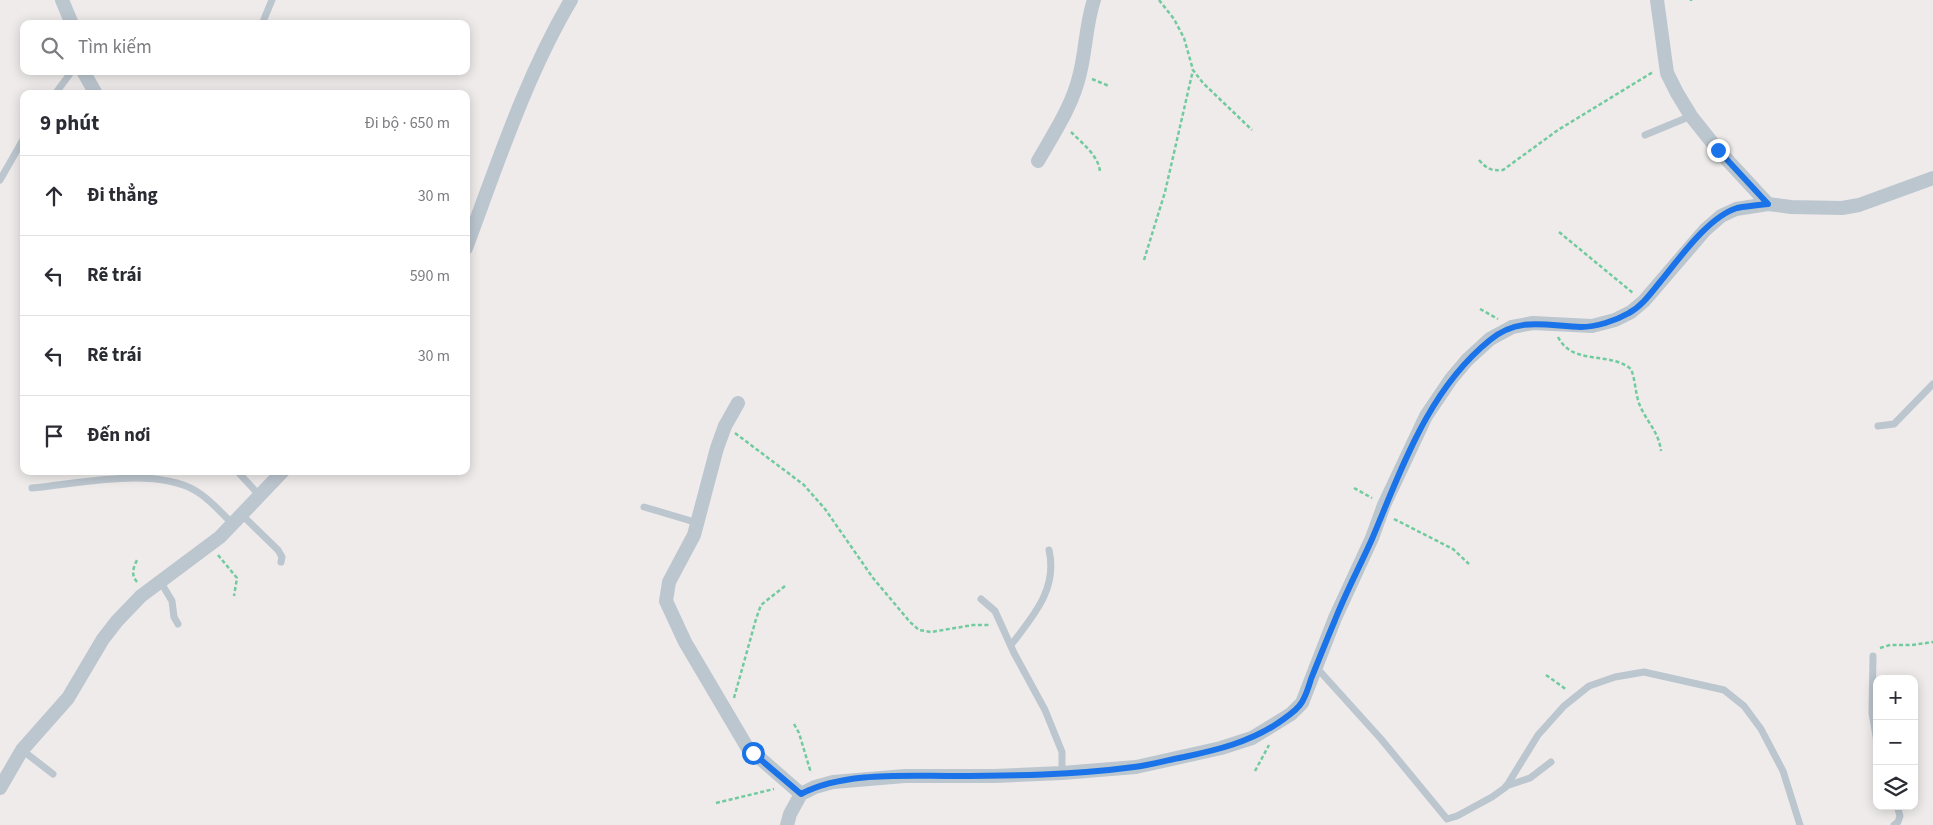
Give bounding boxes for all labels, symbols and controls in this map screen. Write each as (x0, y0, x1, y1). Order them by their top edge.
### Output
search box (20, 20, 470, 75)
icon: search (38, 34, 66, 62)
text: Tìm kiếm (78, 34, 152, 61)
text: 9 phút (40, 108, 99, 138)
text: Đi bộ · 650 m (364, 112, 450, 134)
route end (1707, 139, 1730, 162)
icon: ahead (40, 182, 68, 210)
text: Đi thẳng (87, 182, 158, 209)
text: 30 m (418, 185, 450, 207)
icon: left (40, 262, 68, 290)
text: Rẽ trái (87, 262, 142, 289)
text: 590 m (410, 265, 450, 287)
icon: left (40, 342, 68, 370)
text: Rẽ trái (87, 342, 142, 369)
text: 30 m (418, 345, 450, 367)
icon: arrive (40, 422, 68, 450)
text: Đến nơi (87, 422, 151, 449)
map controls (1873, 675, 1918, 810)
button: + (1873, 675, 1918, 720)
button: − (1873, 720, 1918, 765)
route start (742, 742, 765, 765)
button: layers (1873, 765, 1918, 810)

